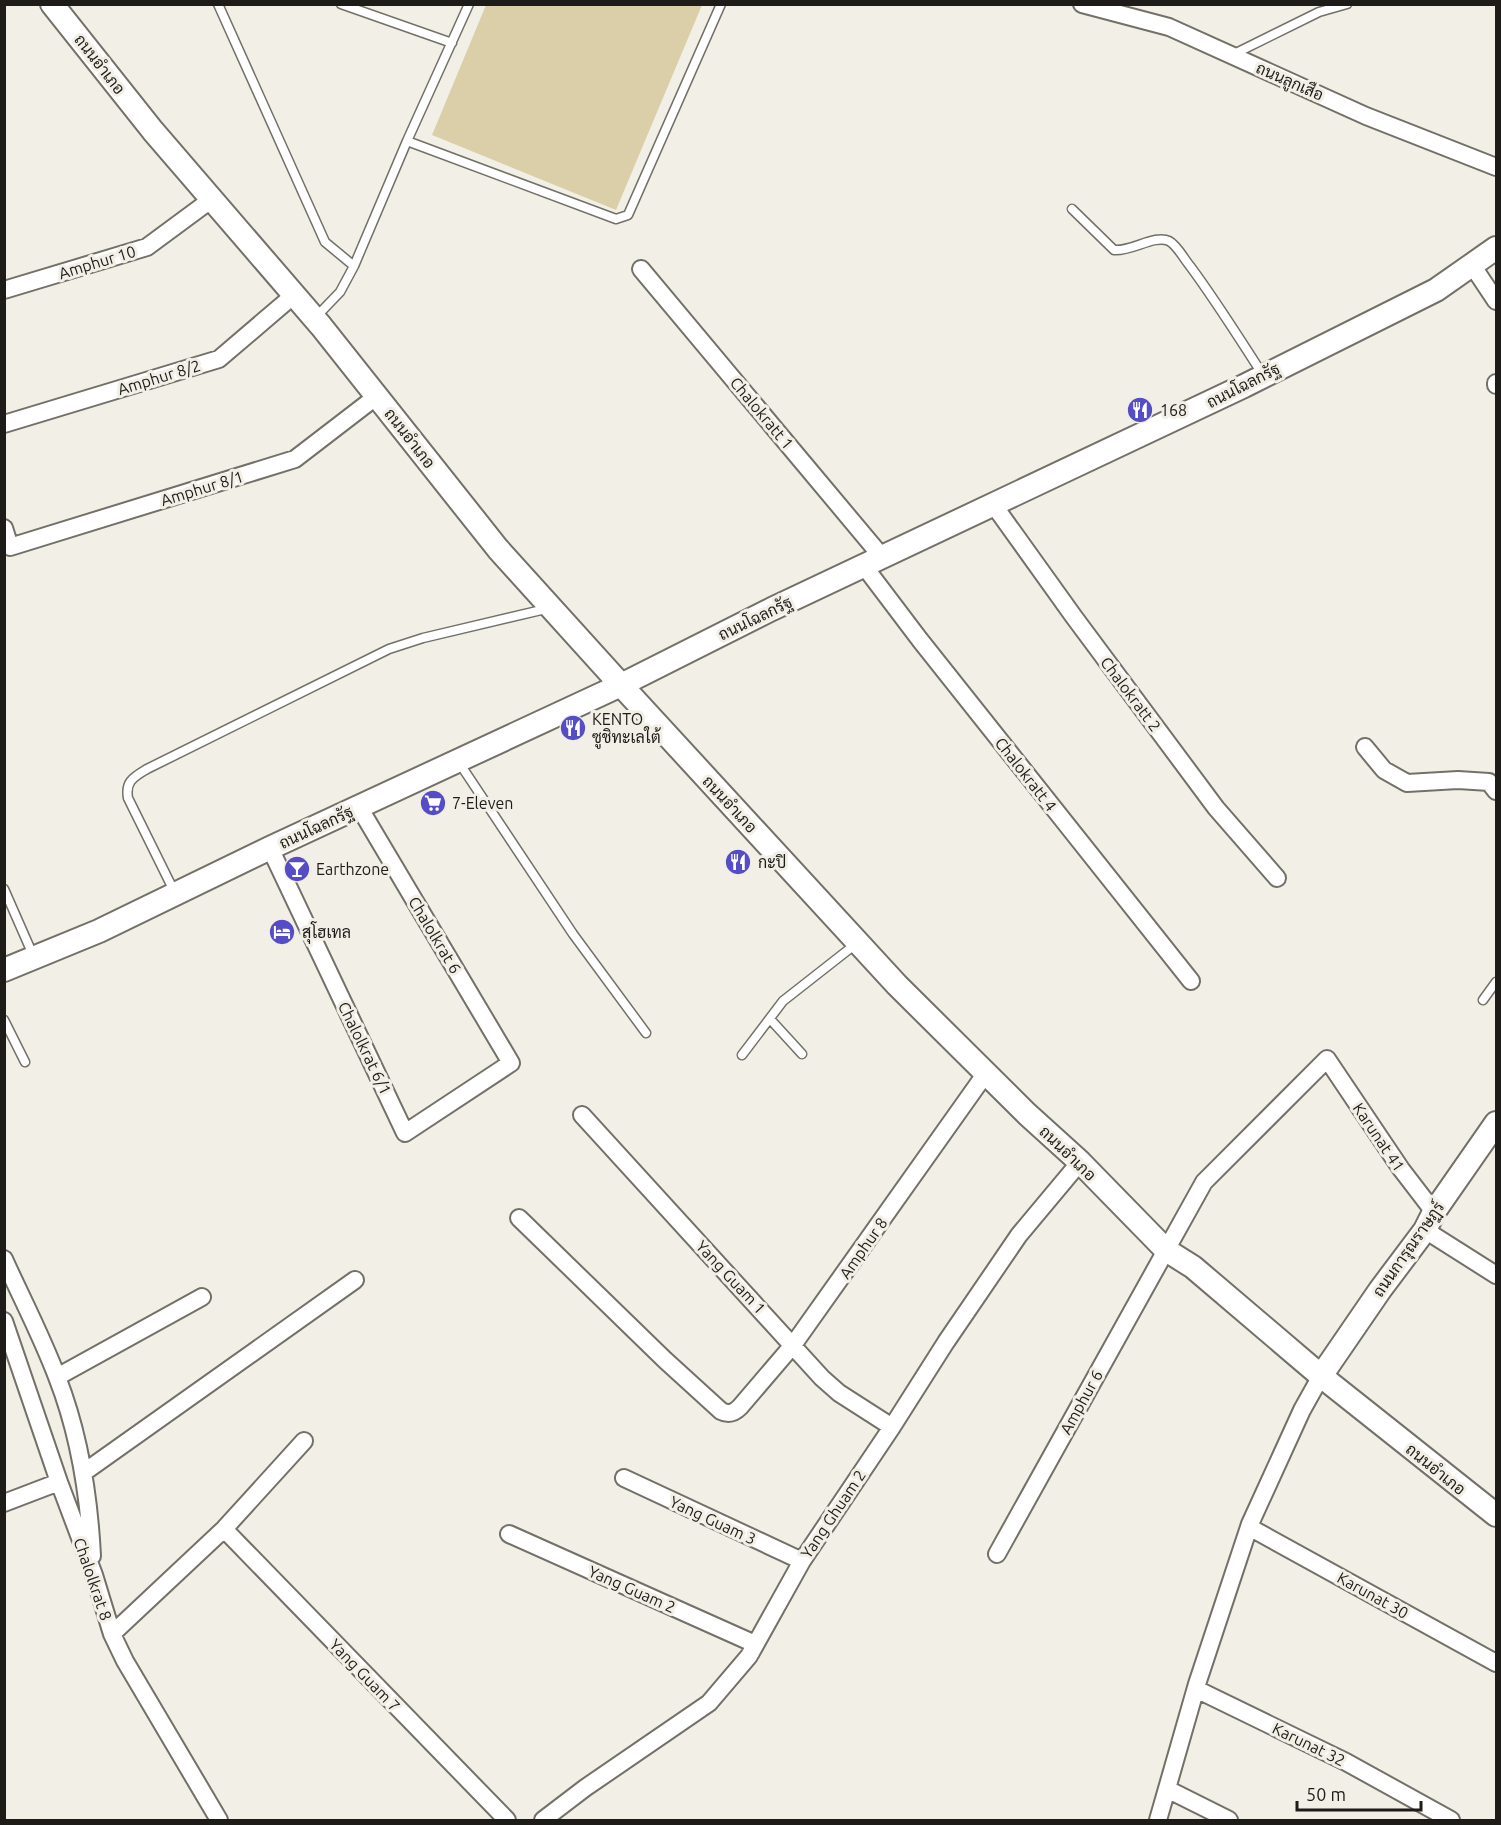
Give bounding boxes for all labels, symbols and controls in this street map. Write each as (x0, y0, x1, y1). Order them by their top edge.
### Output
street label: ถนนอำเภอ (71, 30, 129, 98)
street label: ถนนลูกเสือ (1252, 57, 1327, 107)
street label: Amphur 10 (56, 242, 138, 282)
street label: Amphur 8/2 (115, 356, 203, 398)
street label: ถนนโฉลกรัฐ (1202, 357, 1284, 413)
street label: Chalokratt 1 (727, 373, 797, 453)
restaurant icon: 168 (1125, 395, 1155, 425)
place label: 168 (1160, 401, 1187, 419)
street label: ถนนอำเภอ (381, 404, 439, 472)
street label: Amphur 8/1 (158, 467, 246, 509)
street label: ถนนโฉลกรัฐ (714, 591, 796, 645)
street label: Chalokratt 2 (1097, 653, 1165, 735)
place label: KENTO ซูชิทะเลใต้ (592, 710, 661, 749)
restaurant icon: KENTO ซูชิทะเลใต้ (558, 713, 588, 743)
street label: Chalokratt 4 (992, 734, 1060, 814)
street label: ถนนอำเภอ (699, 772, 761, 836)
supermarket icon: 7-Eleven (418, 788, 448, 818)
place label: 7-Eleven (452, 794, 513, 812)
street label: ถนนโฉลกรัฐ (275, 800, 357, 854)
restaurant icon: กะปิ (723, 847, 753, 877)
place label: กะปิ (758, 853, 786, 871)
bar icon: Earthzone (282, 854, 312, 884)
place label: Earthzone (316, 860, 389, 878)
street label: Chalolkrat 6 (405, 893, 465, 977)
hotel icon: สุโฮเทล (267, 917, 297, 947)
place label: สุโฮเทล (302, 921, 351, 944)
street label: Chalolkrat 6/1 (335, 999, 395, 1097)
street label: Karunat 41 (1350, 1099, 1408, 1175)
street label: ถนนอำเภอ (1036, 1122, 1100, 1184)
street label: ถนนการุณราษฏร์ (1366, 1196, 1450, 1302)
street label: Amphur 8 (835, 1214, 891, 1282)
street label: Yang Guam 1 (693, 1237, 769, 1317)
street label: Amphur 6 (1056, 1367, 1106, 1437)
street label: ถนนอำเภอ (1403, 1440, 1469, 1498)
street label: Yang Ghuam 2 (797, 1466, 869, 1562)
street label: Yang Guam 3 (667, 1492, 759, 1548)
street label: Chalolkrat 8 (70, 1535, 116, 1623)
street label: Yang Guam 2 (586, 1562, 678, 1616)
street label: Karunat 30 (1334, 1568, 1412, 1622)
street label: Yang Guam 7 (326, 1635, 404, 1715)
street label: Karunat 32 (1270, 1719, 1348, 1769)
scale bar (1297, 1774, 1422, 1812)
text: 50 m (1306, 1784, 1346, 1804)

